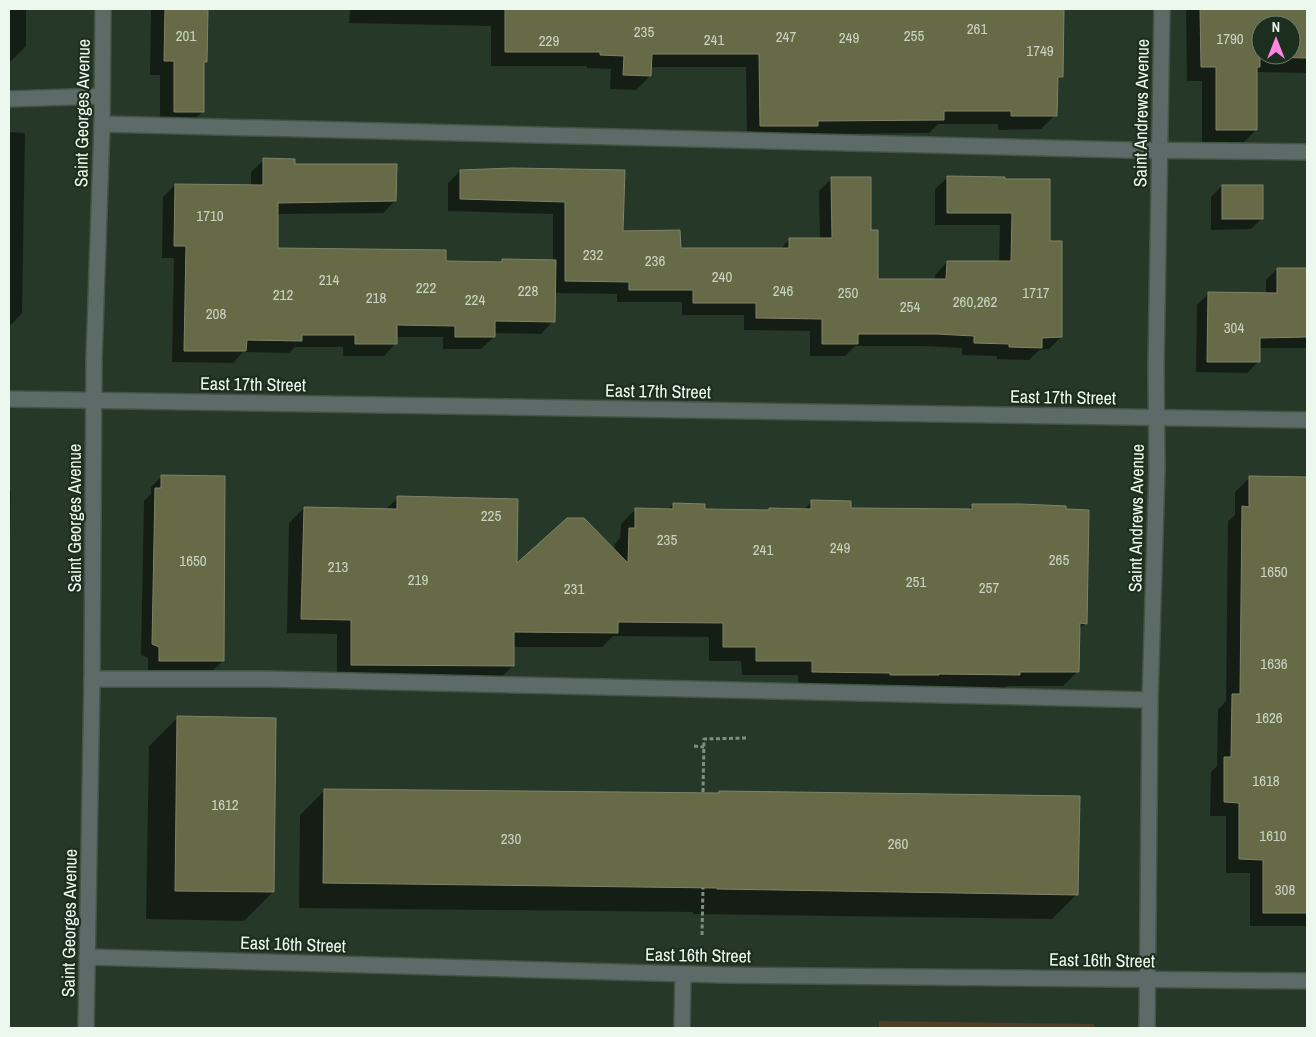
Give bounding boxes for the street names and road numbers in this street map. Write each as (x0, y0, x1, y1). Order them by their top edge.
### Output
street label: Saint Georges Avenue (68, 39, 96, 187)
street label: Saint Andrews Avenue (1127, 39, 1155, 187)
street label: East 17th Street (200, 371, 306, 397)
street label: East 17th Street (605, 378, 711, 404)
street label: East 17th Street (1010, 384, 1116, 410)
street label: Saint Georges Avenue (62, 444, 87, 592)
street label: Saint Andrews Avenue (1122, 444, 1150, 592)
street label: Saint Georges Avenue (55, 849, 83, 997)
street label: East 16th Street (240, 930, 346, 958)
street label: East 16th Street (645, 942, 751, 968)
street label: East 16th Street (1049, 947, 1155, 973)

